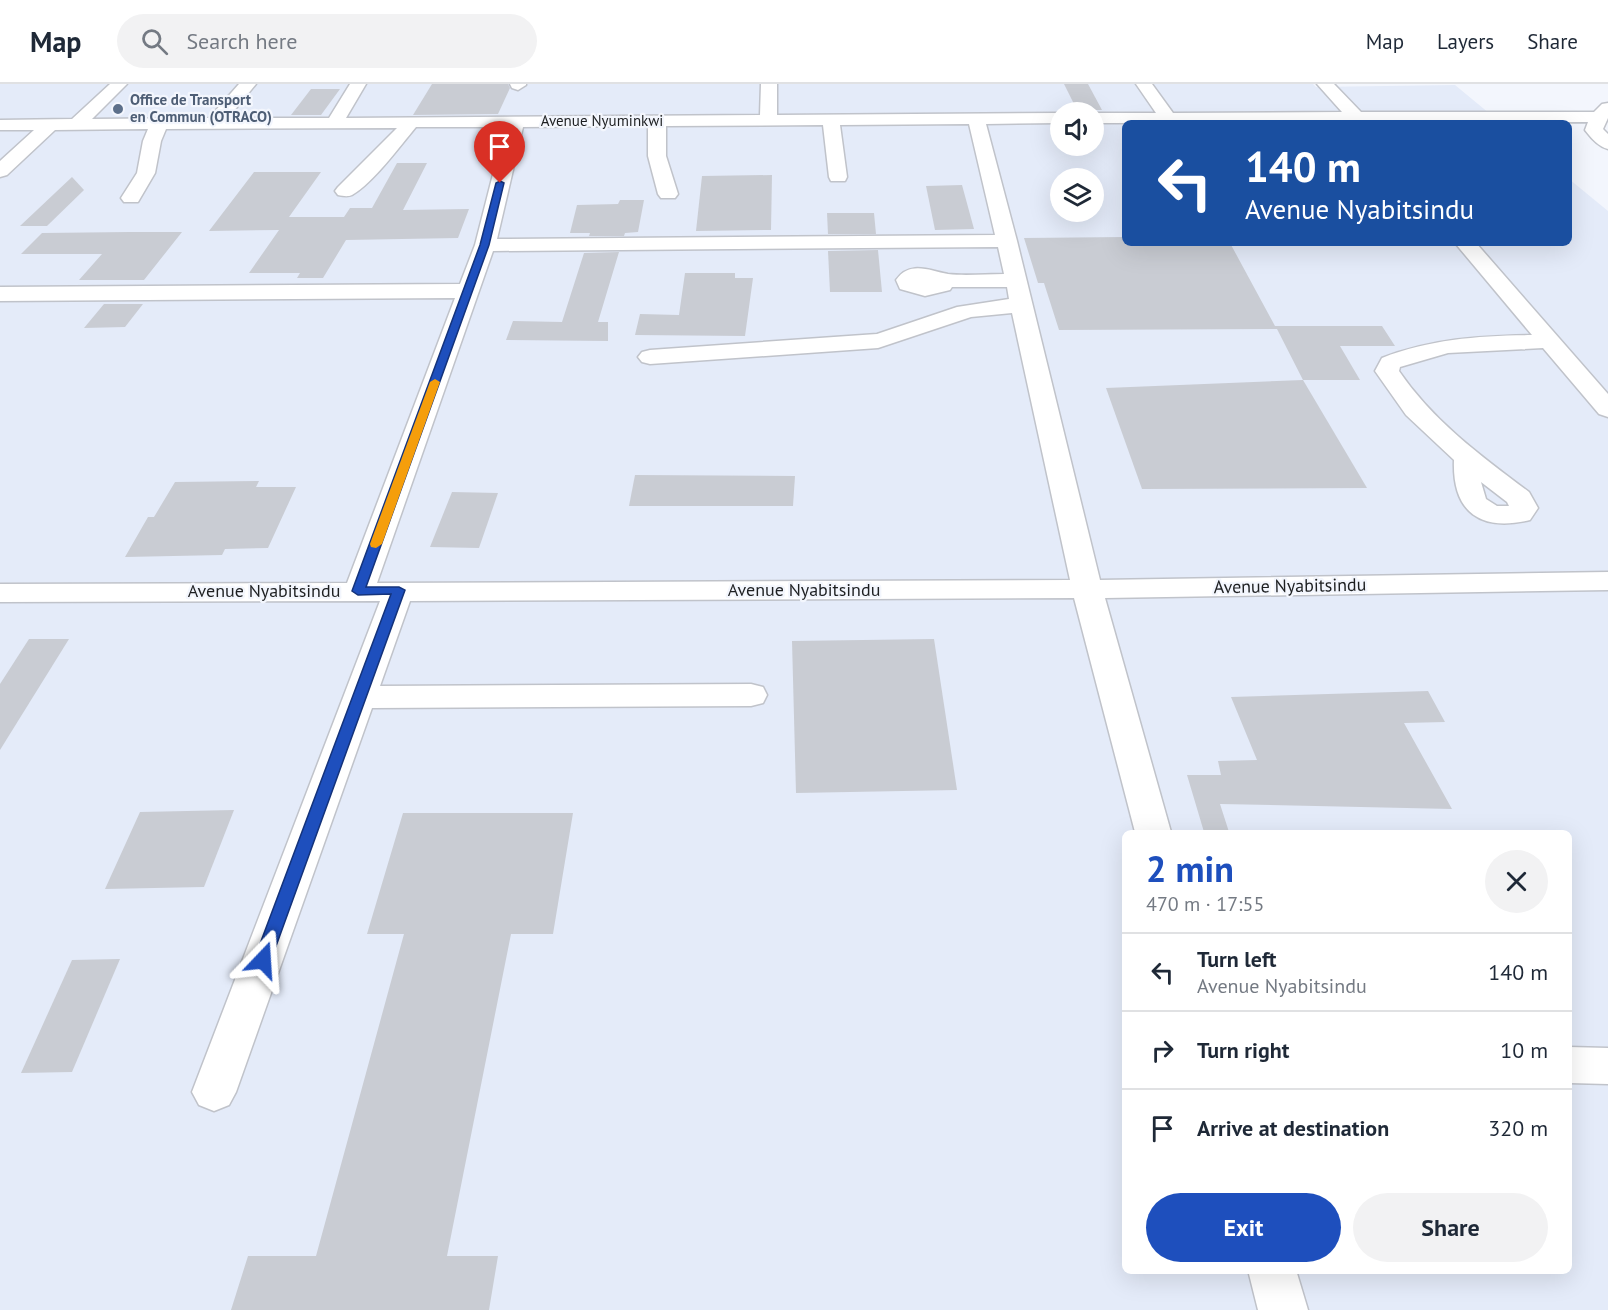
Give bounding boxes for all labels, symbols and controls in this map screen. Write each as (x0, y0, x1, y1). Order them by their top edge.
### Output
search box (117, 14, 537, 68)
text: Map (30, 23, 81, 60)
icon: search (138, 25, 171, 58)
text: Search here (186, 27, 297, 55)
text: Map (1366, 28, 1404, 55)
text: Layers (1437, 28, 1494, 55)
text: Share (1527, 28, 1578, 55)
place label: Office de Transport en Commun (OTRACO) (130, 90, 272, 126)
marker: Office de Transport en Commun (OTRACO) (111, 102, 125, 116)
map controls (1050, 102, 1104, 222)
button: sound (1050, 102, 1104, 156)
street label: Avenue Nyuminkwi (541, 111, 663, 130)
pin (474, 121, 525, 183)
icon: arrive (483, 130, 516, 163)
text: 140 m (1245, 139, 1361, 194)
icon: left (1146, 144, 1224, 222)
button: layers (1050, 168, 1104, 222)
text: Avenue Nyabitsindu (1245, 192, 1474, 226)
street label: Avenue Nyabitsindu (1213, 573, 1367, 598)
street label: Avenue Nyabitsindu (728, 578, 880, 601)
street label: Avenue Nyabitsindu (188, 579, 340, 602)
text: 2 min (1146, 845, 1234, 892)
button: close (1485, 850, 1548, 913)
text: 470 m · 17:55 (1146, 891, 1264, 917)
position arrow (231, 928, 295, 992)
text: Turn left (1197, 945, 1277, 973)
icon: left (1146, 956, 1179, 989)
text: 140 m (1488, 958, 1548, 986)
text: Avenue Nyabitsindu (1197, 973, 1367, 999)
icon: right (1146, 1034, 1179, 1067)
text: Turn right (1197, 1036, 1289, 1064)
text: 10 m (1500, 1036, 1548, 1064)
icon: arrive (1146, 1112, 1179, 1145)
text: Arrive at destination (1197, 1114, 1389, 1142)
text: 320 m (1488, 1114, 1548, 1142)
button: Exit (1146, 1193, 1341, 1262)
button: Share (1353, 1193, 1548, 1262)

